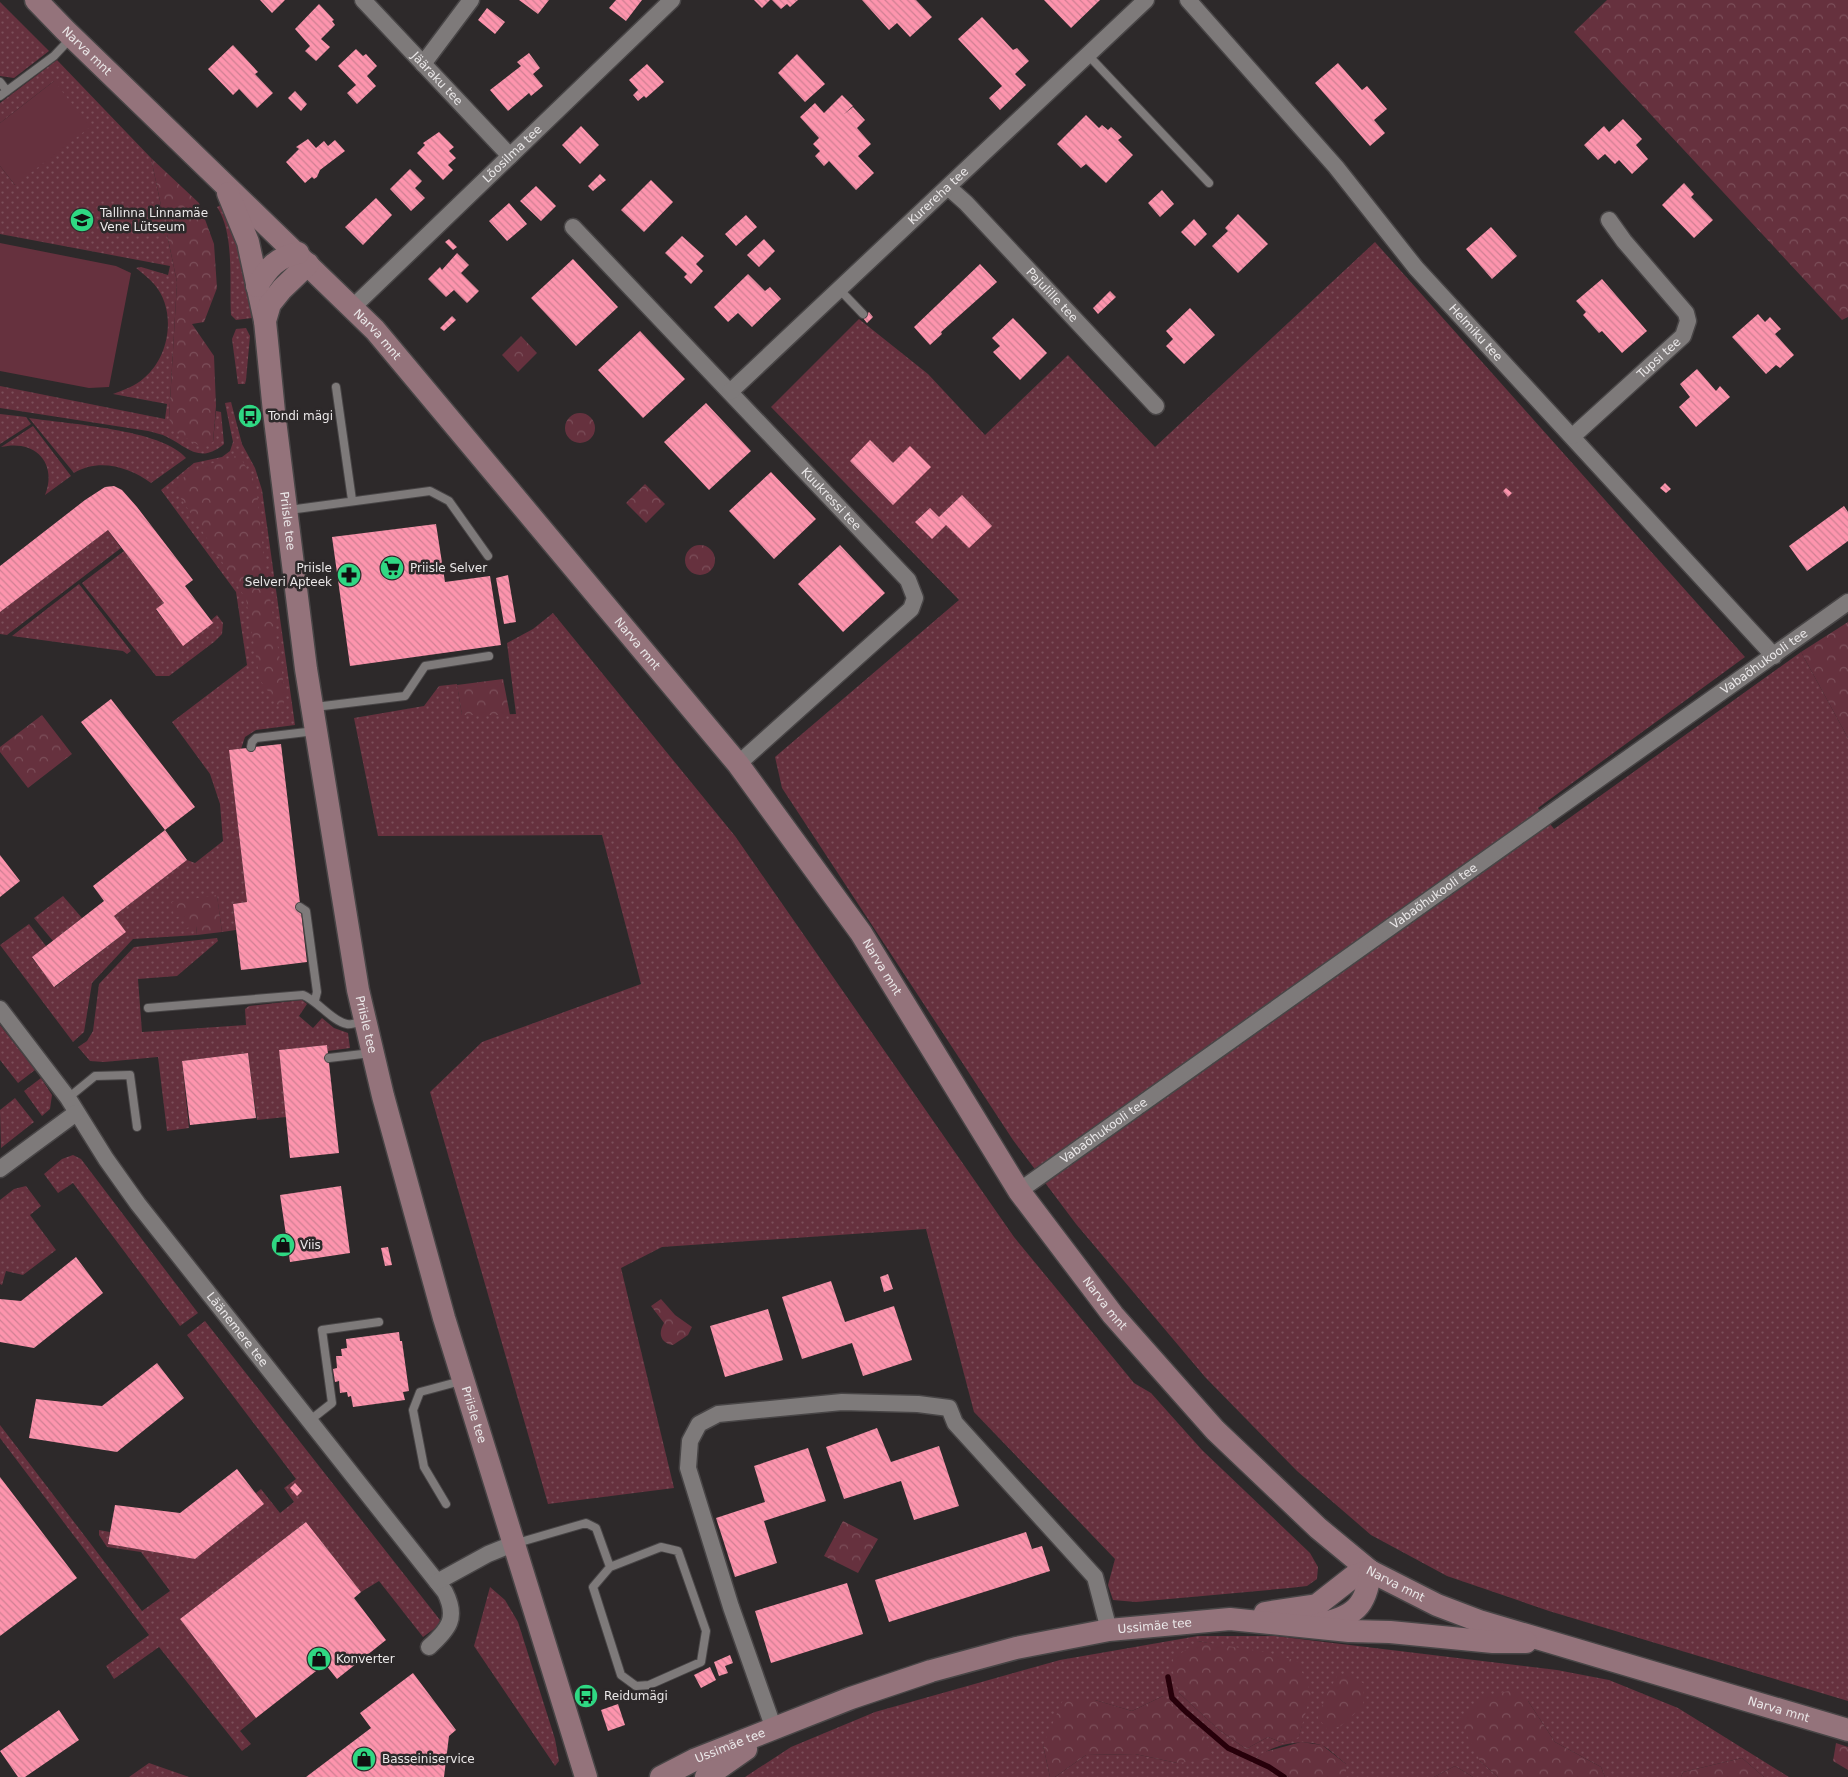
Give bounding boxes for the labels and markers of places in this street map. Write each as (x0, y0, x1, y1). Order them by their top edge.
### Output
place label: Tallinna Linnamäe Vene Lütseum (99, 206, 208, 234)
school or university icon: Tallinna Linnamäe Vene Lütseum (69, 207, 95, 233)
bus stop icon: Tondi mägi (237, 403, 263, 429)
place label: Tondi mägi (267, 409, 333, 423)
supermarket icon: Priisle Selver (379, 555, 405, 581)
place label: Priisle Selveri Apteek (245, 561, 332, 589)
place label: Priisle Selver (410, 561, 487, 575)
pharmacy icon: Priisle Selveri Apteek (336, 562, 362, 588)
shop icon: Viis (270, 1232, 296, 1258)
place label: Viis (300, 1238, 321, 1252)
shop icon: Konverter (306, 1646, 332, 1672)
place label: Konverter (336, 1652, 395, 1666)
bus stop icon: Reidumägi (573, 1683, 599, 1709)
place label: Reidumägi (604, 1689, 668, 1703)
shop icon: Basseiniservice (351, 1746, 377, 1772)
place label: Basseiniservice (382, 1752, 475, 1766)

